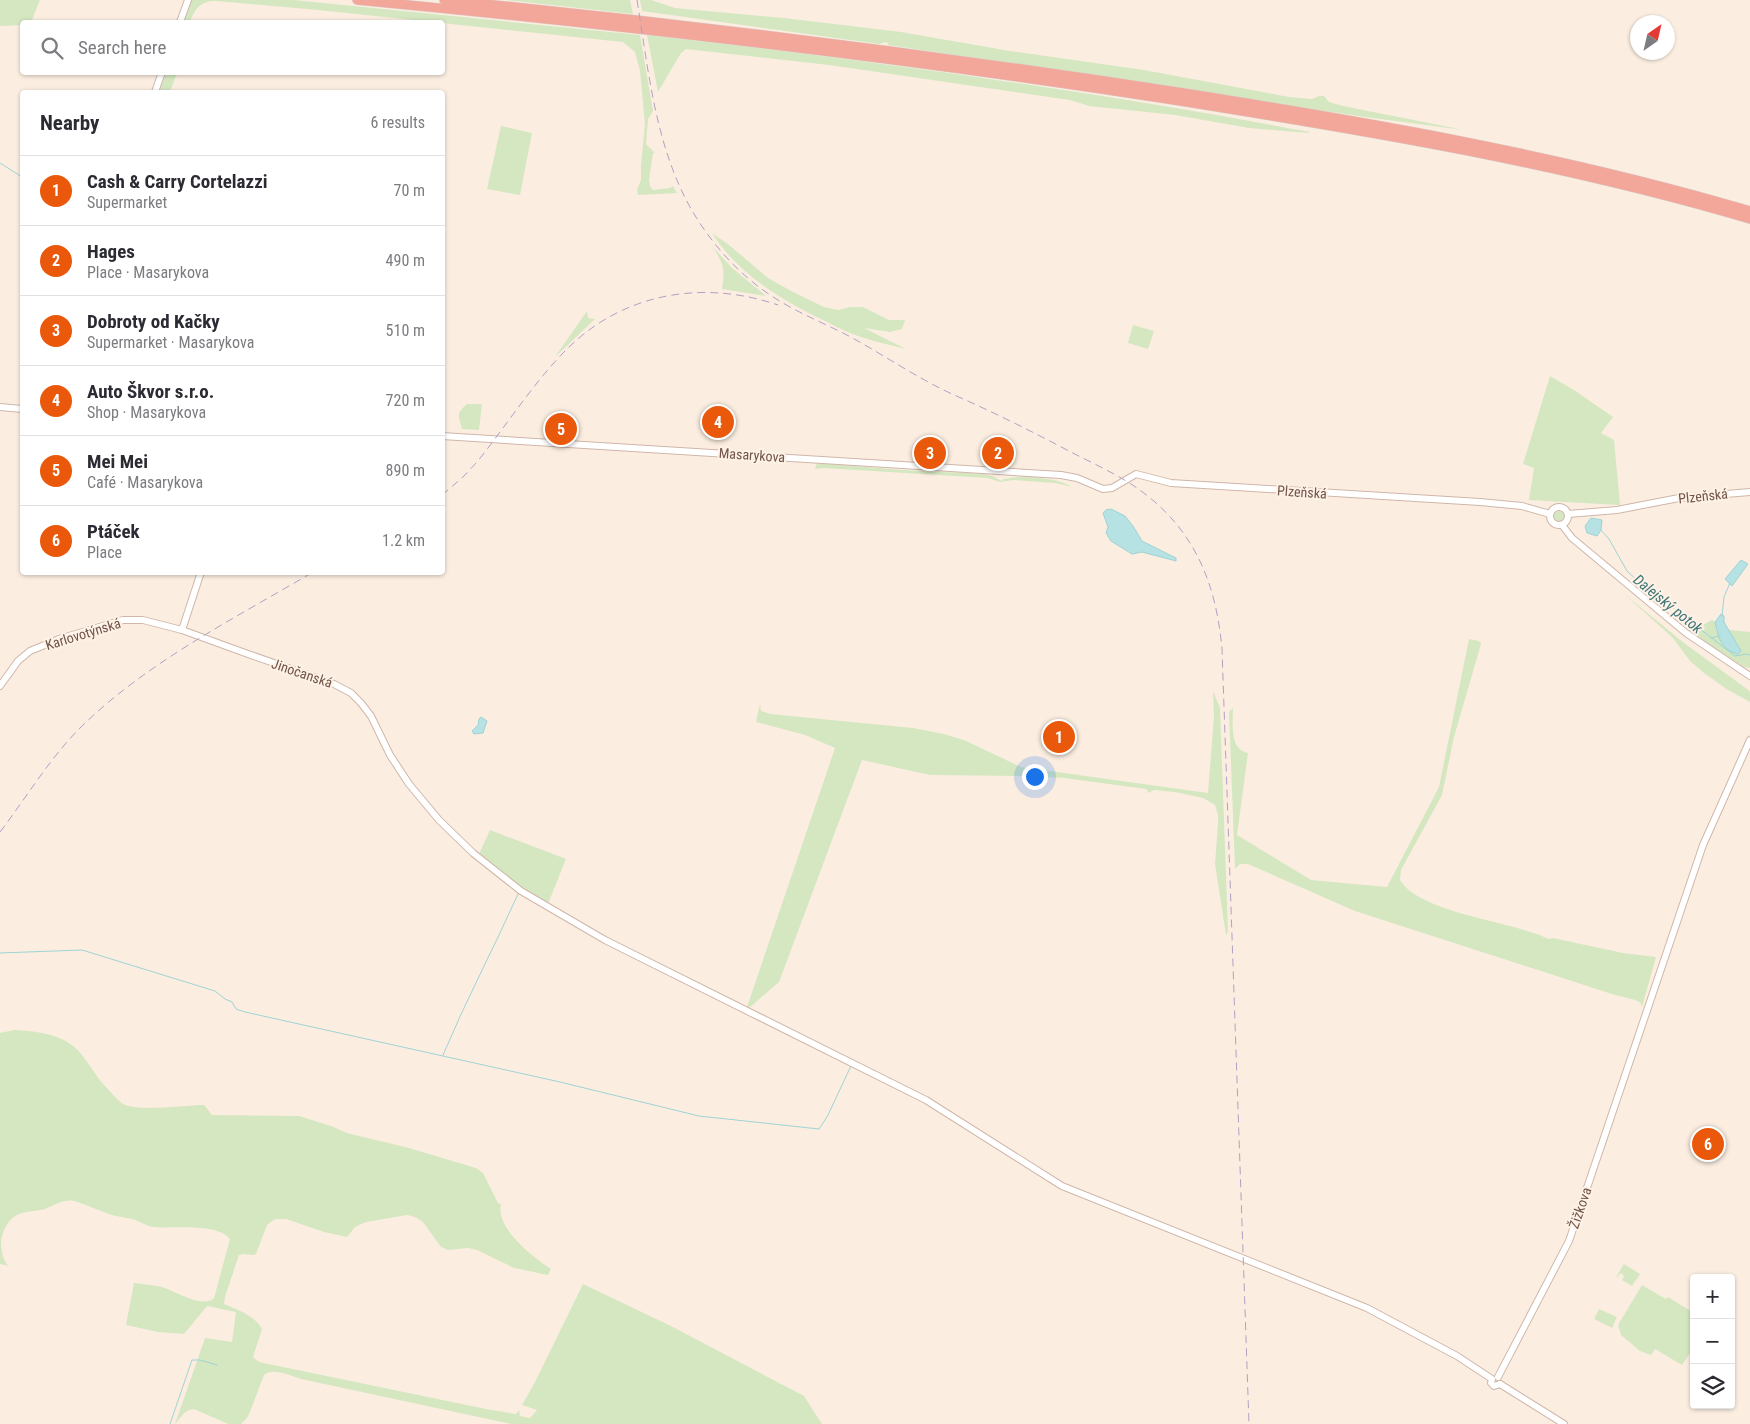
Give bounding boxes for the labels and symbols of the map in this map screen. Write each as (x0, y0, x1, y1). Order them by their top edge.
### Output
north arrow (1630, 15, 1675, 60)
pin: 4 (702, 403, 734, 441)
pin: 5 (545, 410, 577, 448)
pin: 3 (914, 434, 946, 472)
pin: 2 (982, 434, 1014, 472)
street label: Masarykova (718, 445, 786, 465)
street label: Plzeňská (1277, 482, 1327, 502)
street label: Plzeňská (1677, 485, 1729, 507)
water label: Dalejský potok (1630, 571, 1707, 638)
street label: Karlovotýnská (43, 615, 123, 653)
street label: Jinočanská (270, 655, 334, 691)
pin: 1 (1043, 718, 1075, 756)
your location (1022, 764, 1048, 790)
pin: 6 (1692, 1125, 1724, 1163)
street label: Žižkova (1565, 1185, 1594, 1231)

